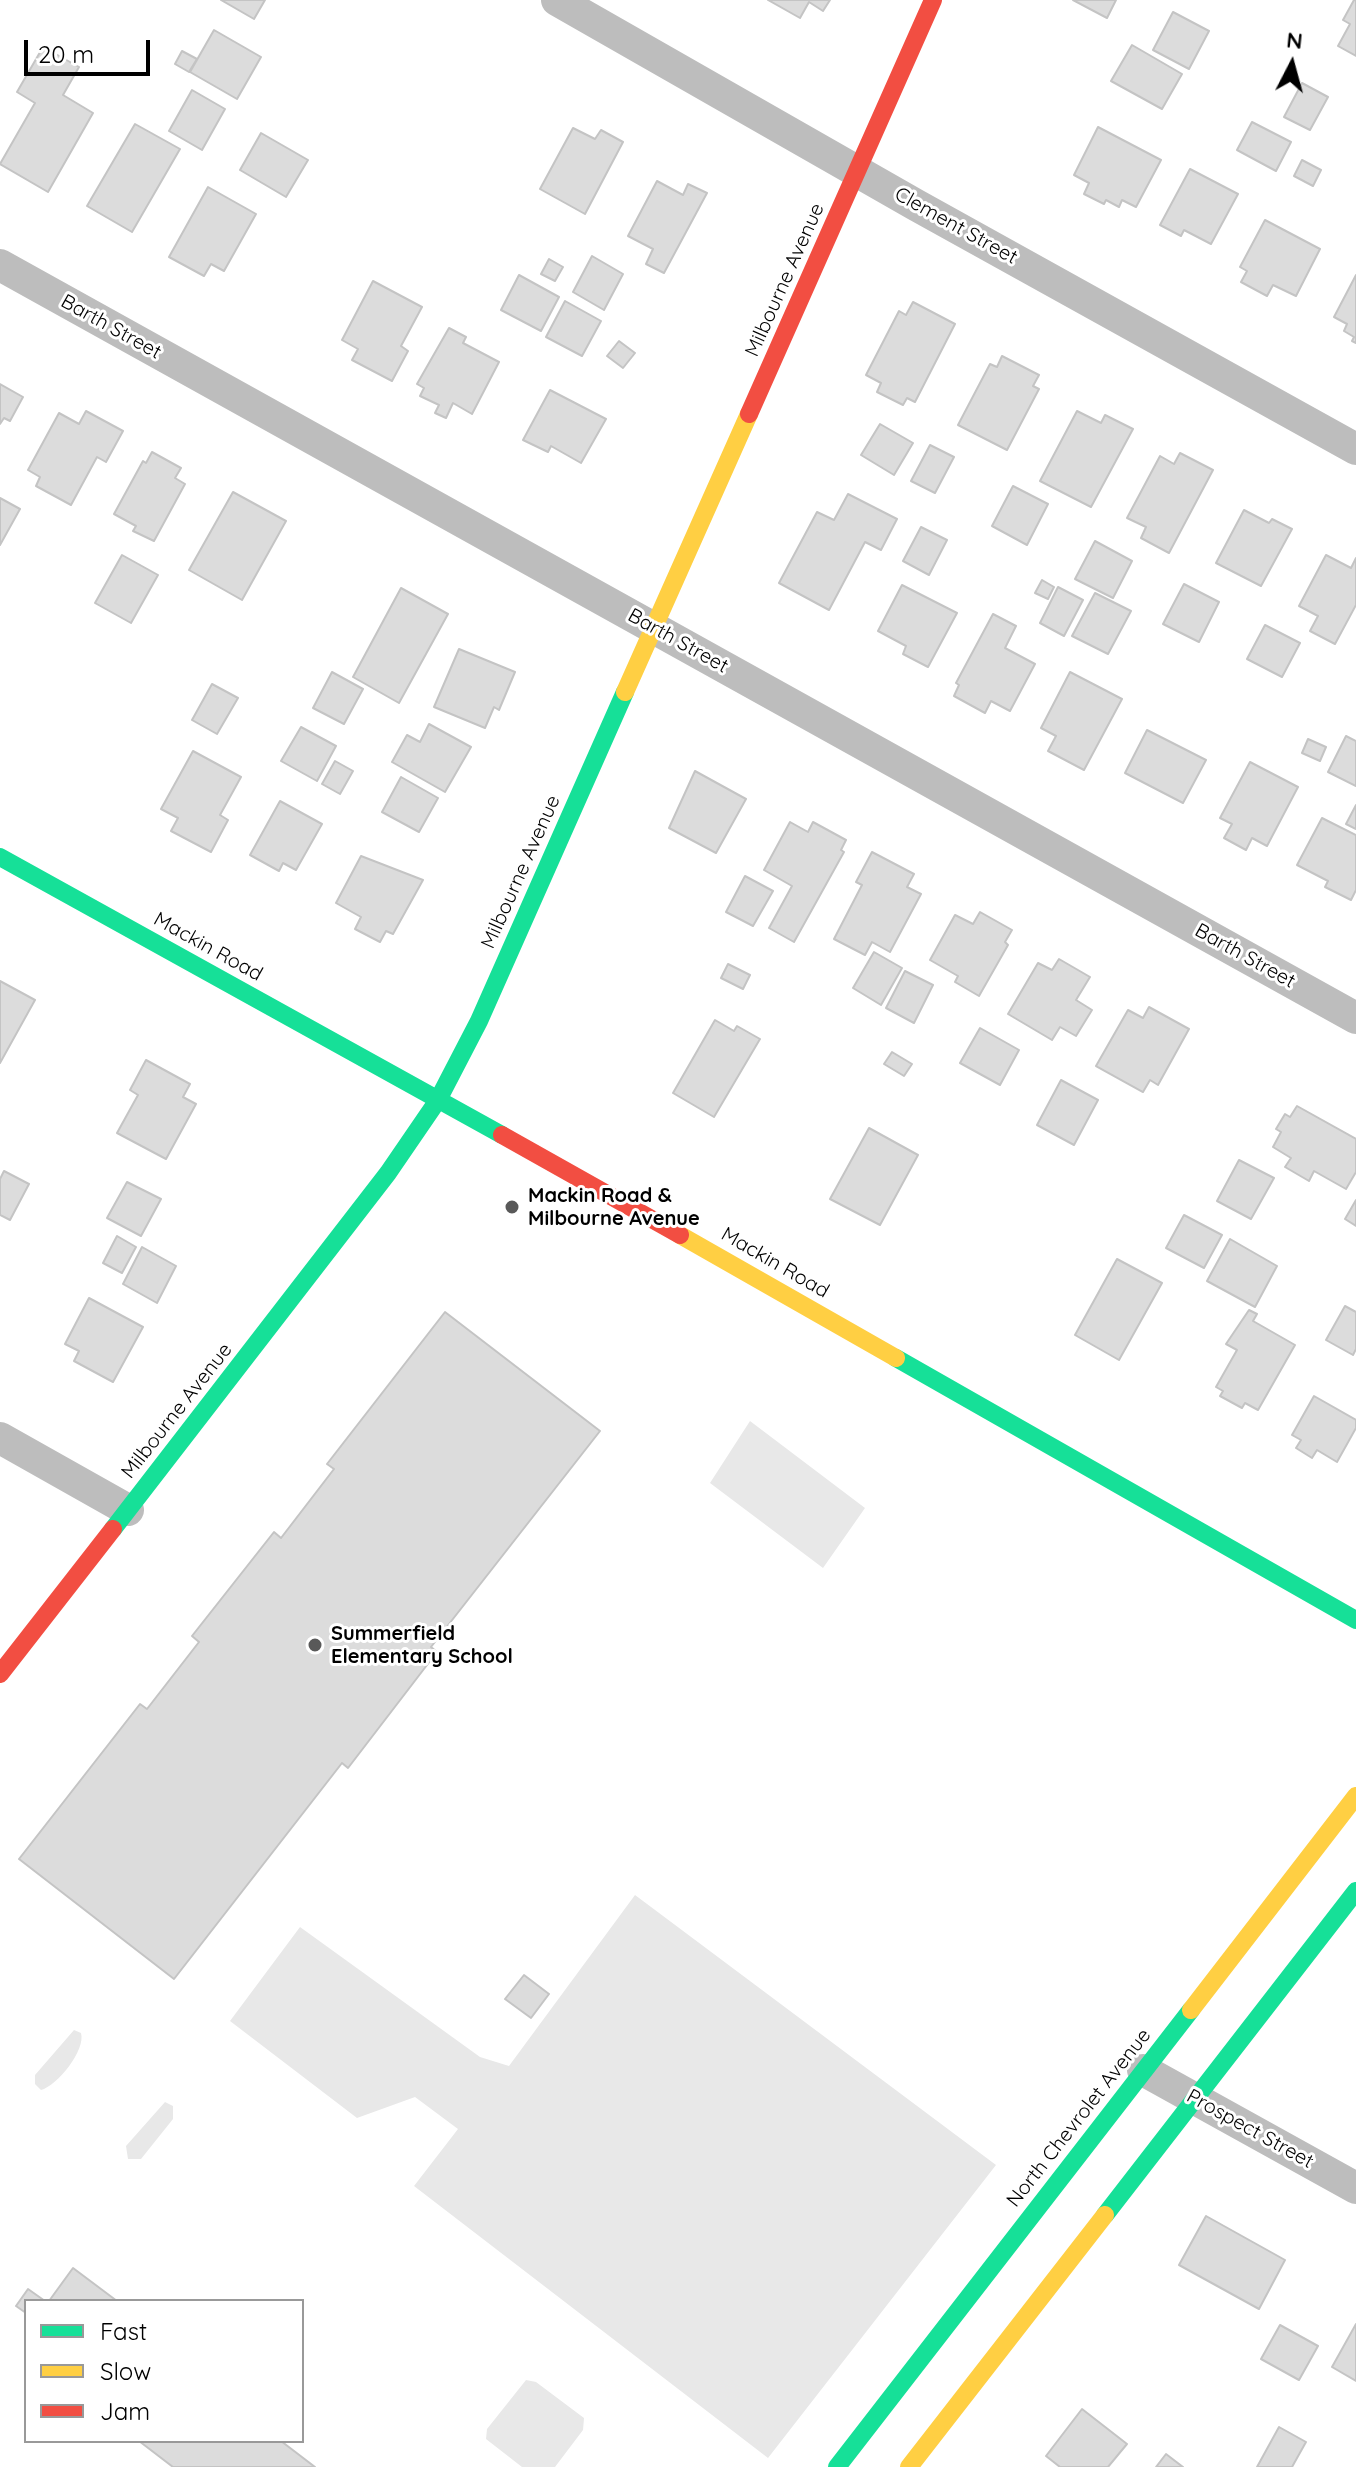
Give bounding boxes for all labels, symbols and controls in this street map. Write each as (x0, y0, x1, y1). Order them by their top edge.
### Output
scale bar (28, 24, 154, 74)
north arrow (1252, 24, 1332, 104)
text: N (1285, 25, 1304, 55)
text: 20 m (38, 39, 94, 69)
street label: Clement Street (890, 182, 1022, 270)
street label: Milbourne Avenue (740, 200, 830, 360)
street label: Barth Street (57, 290, 165, 364)
street label: Barth Street (624, 604, 732, 678)
street label: Milbourne Avenue (476, 792, 566, 952)
street label: Mackin Road (149, 907, 267, 987)
street label: Barth Street (1191, 919, 1299, 993)
place label: Mackin Road & Milbourne Avenue (528, 1184, 700, 1231)
marker: Mackin Road & Milbourne Avenue (503, 1198, 521, 1216)
street label: Mackin Road (717, 1222, 833, 1304)
street label: Milbourne Avenue (117, 1338, 237, 1484)
place label: Summerfield Elementary School (331, 1622, 513, 1669)
marker: Summerfield Elementary School (306, 1636, 324, 1654)
street label: North Chevrolet Avenue (1002, 2024, 1156, 2212)
street label: Prospect Street (1182, 2084, 1318, 2174)
legend (24, 2299, 304, 2443)
text: Fast (100, 2316, 147, 2346)
text: Slow (100, 2356, 151, 2386)
text: Jam (100, 2396, 150, 2426)

